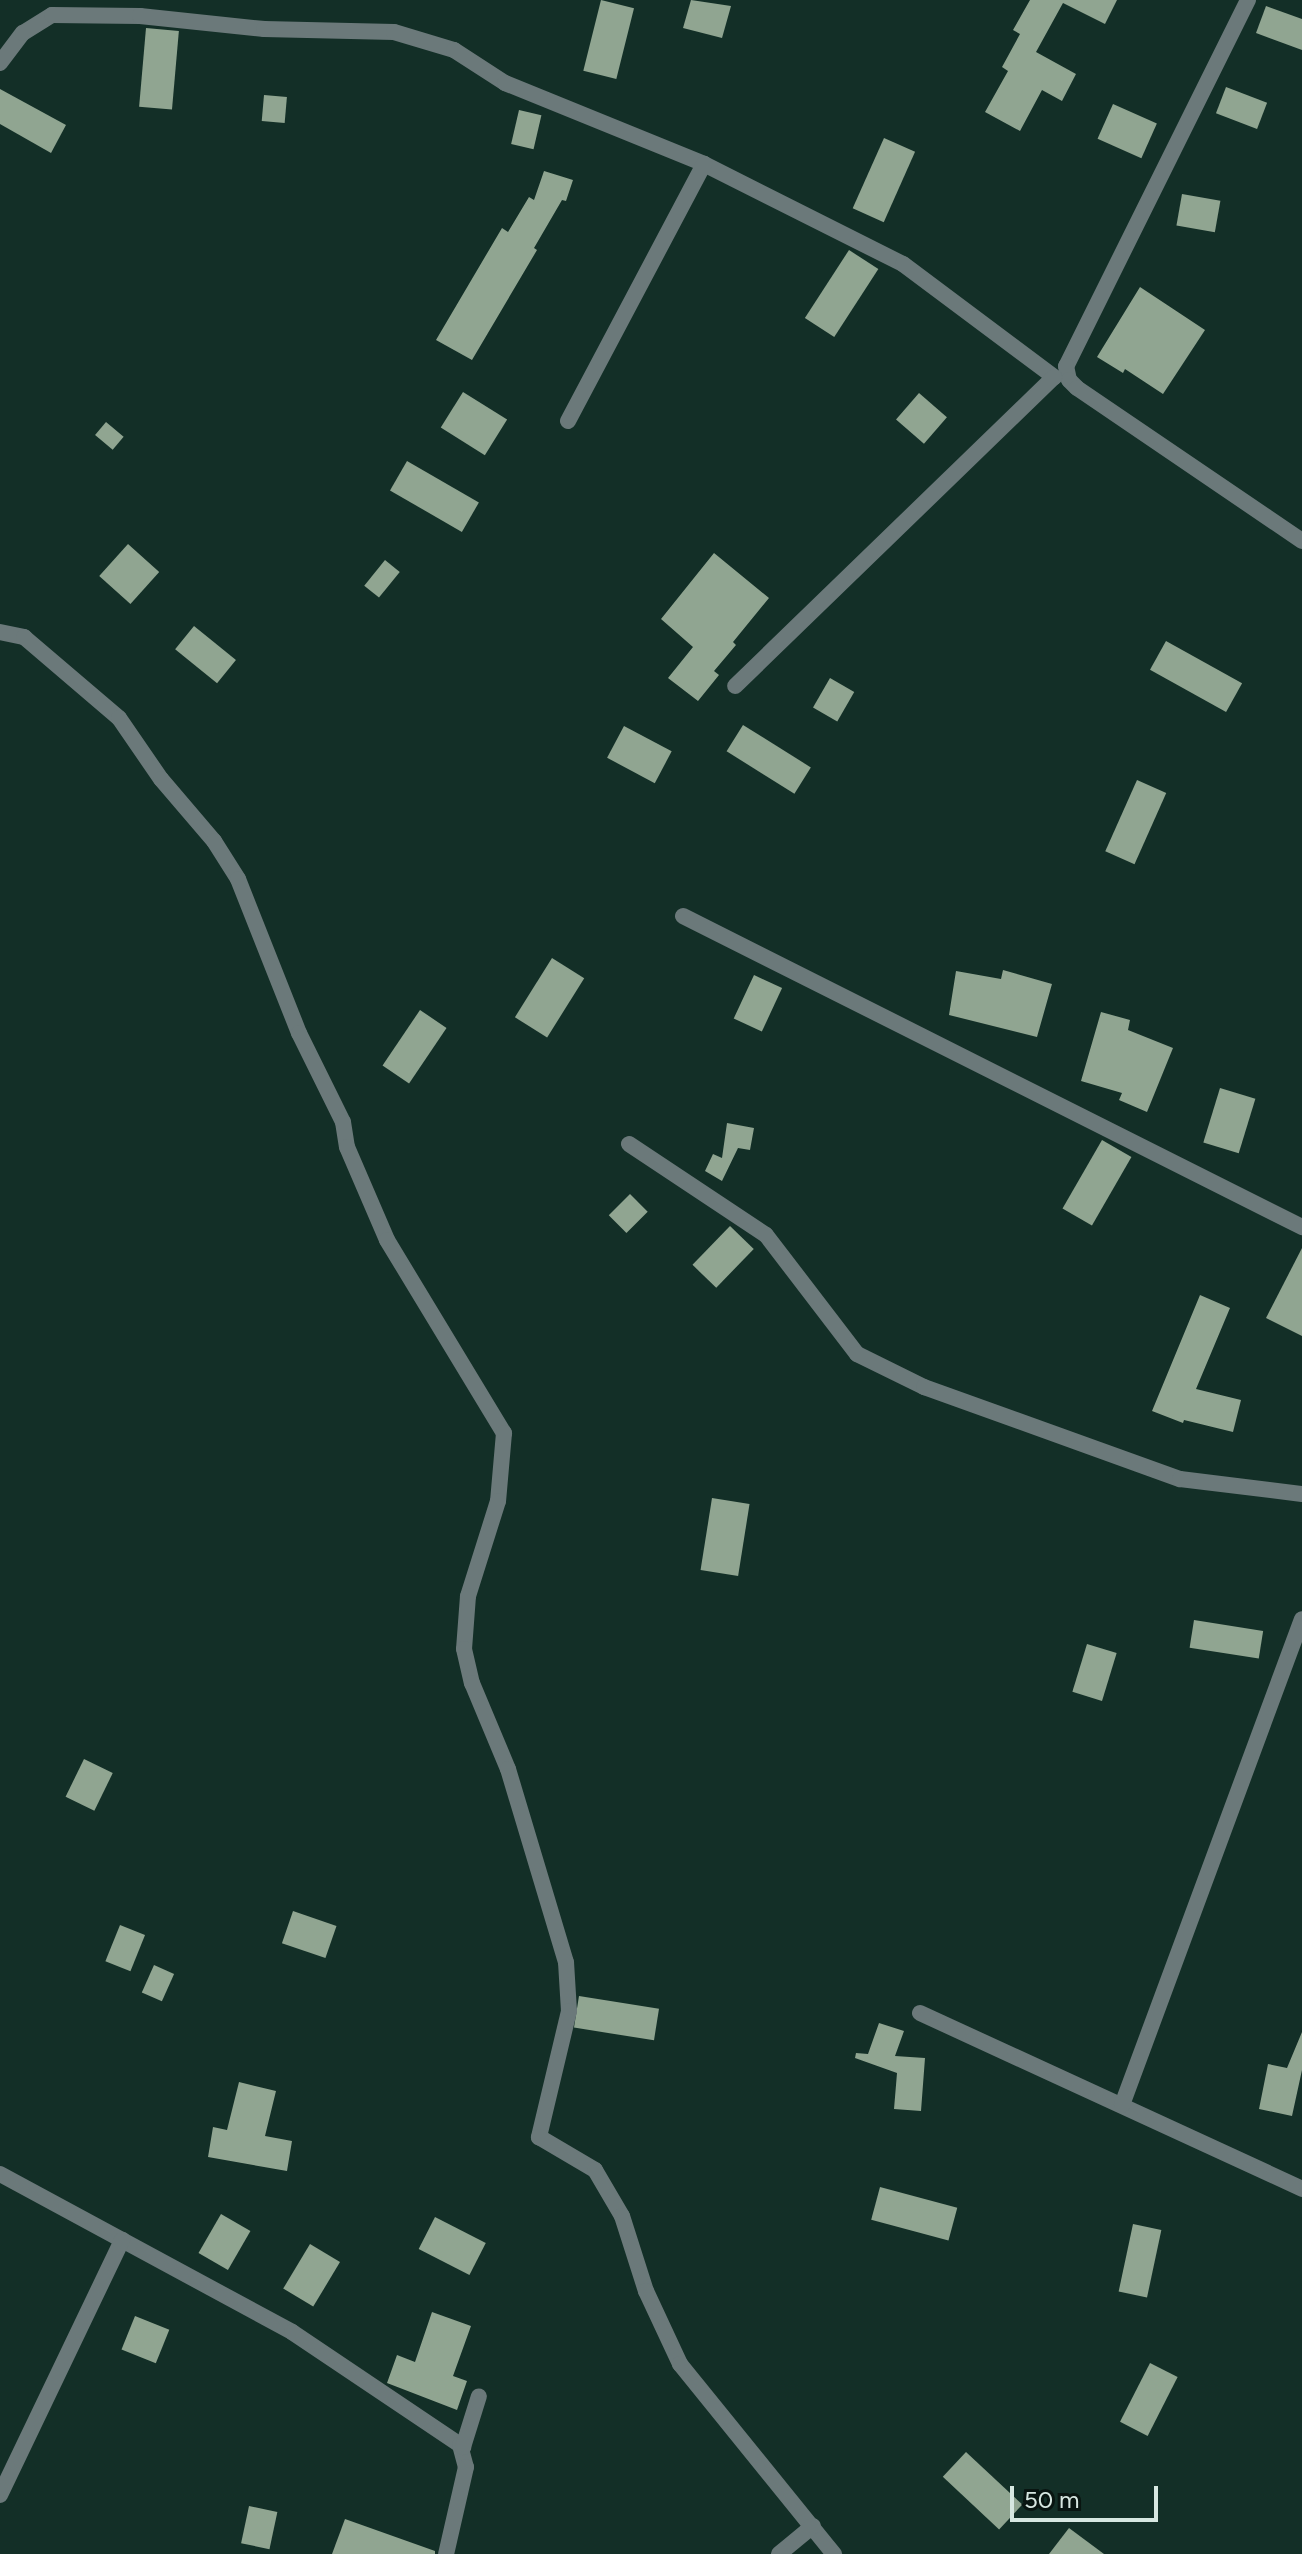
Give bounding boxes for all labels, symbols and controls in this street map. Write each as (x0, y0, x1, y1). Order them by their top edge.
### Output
scale bar (1014, 2470, 1162, 2520)
text: 50 m (1024, 2485, 1080, 2514)

